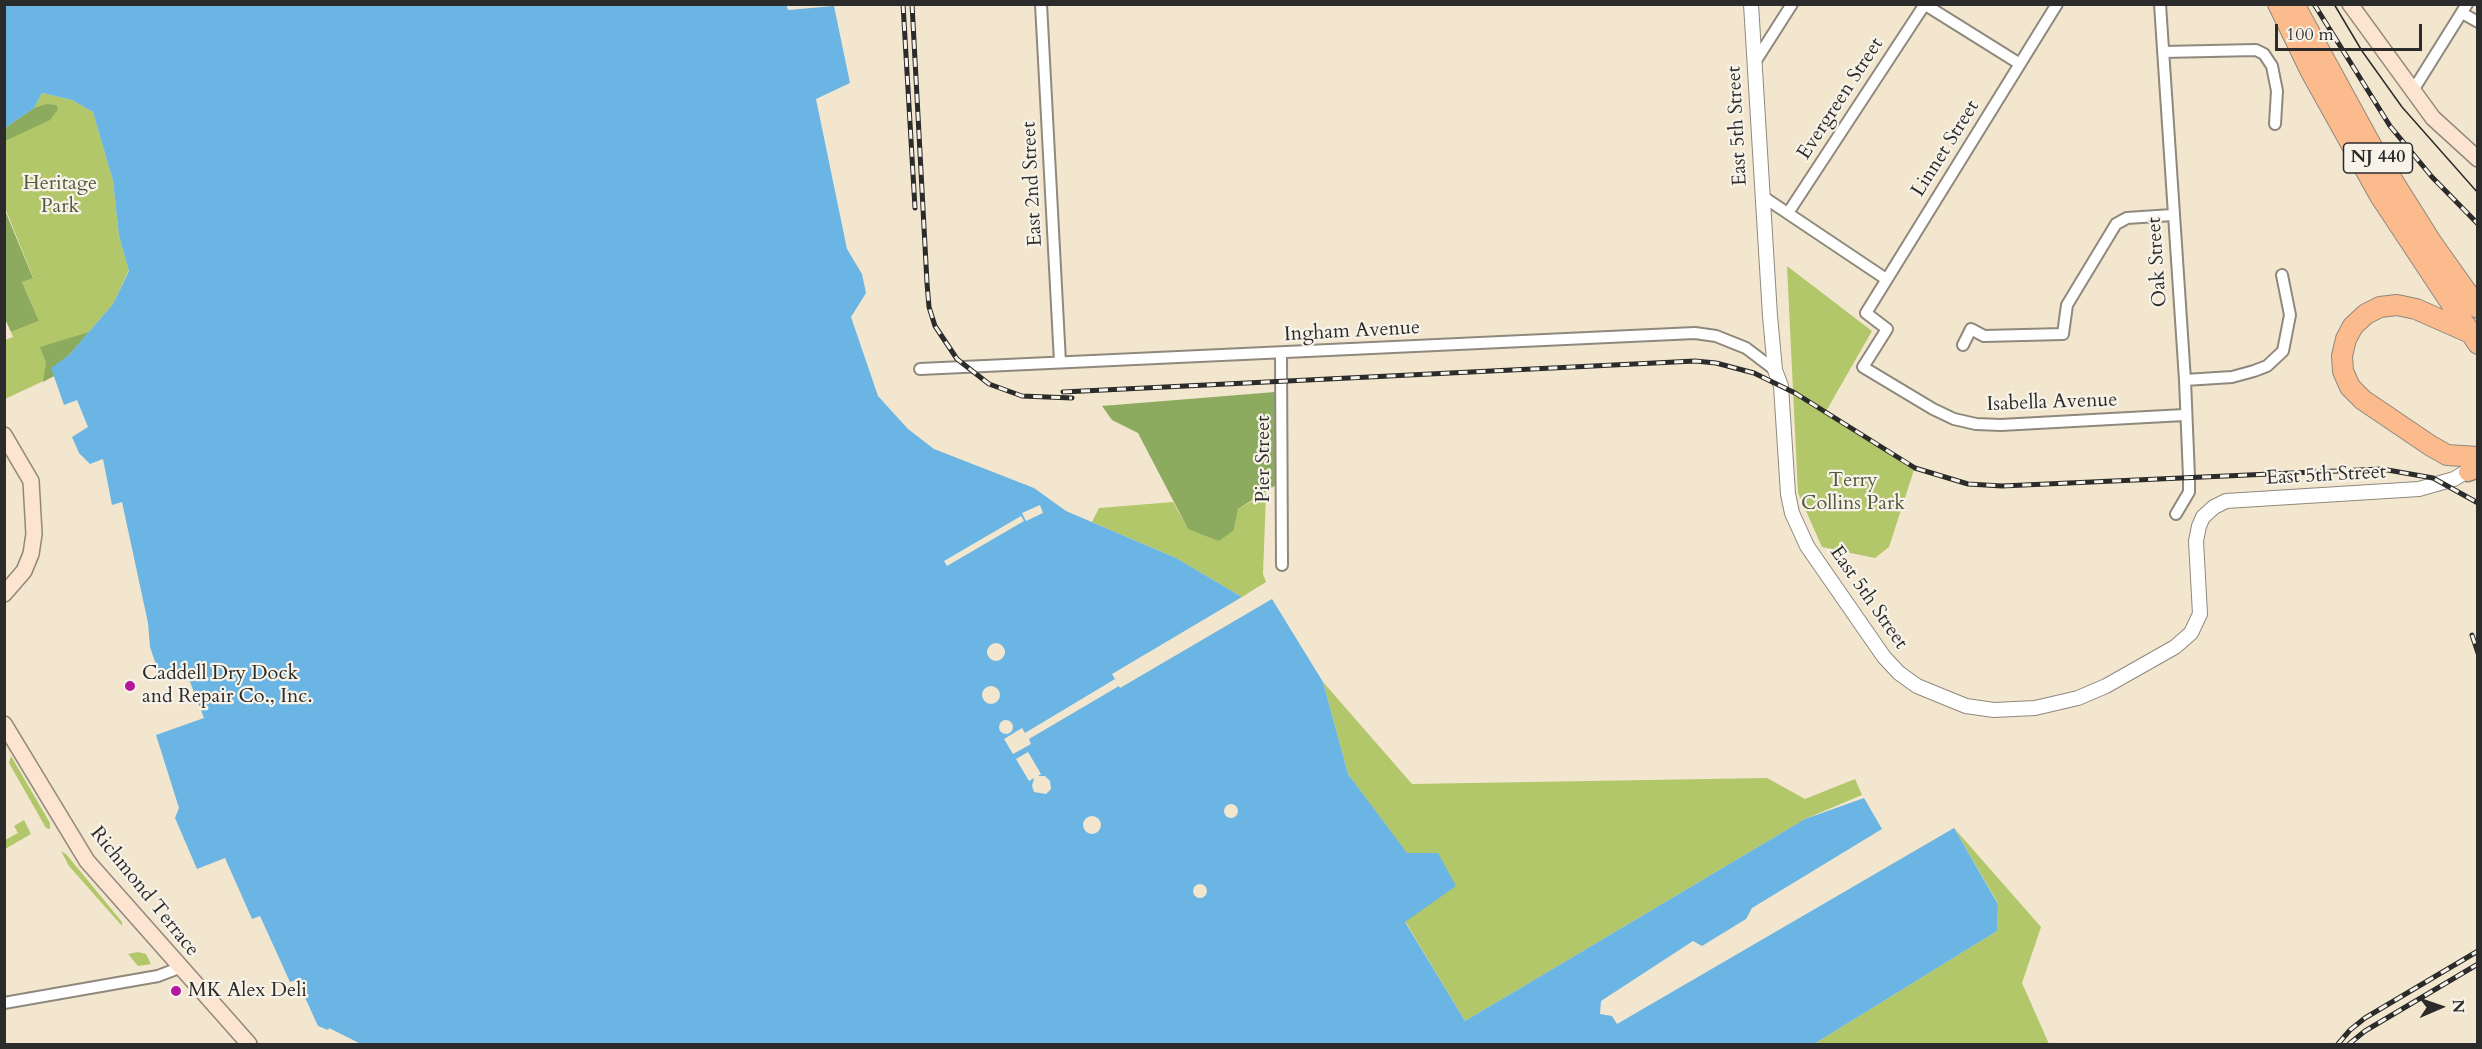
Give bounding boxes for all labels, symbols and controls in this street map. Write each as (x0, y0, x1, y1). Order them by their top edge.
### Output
scale bar (2278, 12, 2425, 50)
text: 100 m (2286, 22, 2334, 47)
street label: Evergreen Street (1793, 34, 1889, 164)
street label: East 5th Street (1723, 65, 1753, 187)
street label: Linnet Street (1907, 96, 1985, 202)
street label: East 2nd Street (1018, 121, 1048, 247)
road number: NJ 440 (2344, 143, 2412, 173)
park label: Heritage Park (23, 172, 97, 219)
street label: Oak Street (2143, 216, 2173, 308)
street label: Ingham Avenue (1283, 316, 1421, 348)
street label: Isabella Avenue (1986, 389, 2118, 417)
street label: Pier Street (1252, 415, 1276, 503)
street label: East 5th Street (2265, 461, 2387, 491)
park label: Terry Collins Park (1801, 469, 1905, 516)
street label: East 5th Street (1824, 542, 1912, 654)
place label: Caddell Dry Dock and Repair Co., Inc. (142, 662, 313, 709)
marker: Caddell Dry Dock and Repair Co., Inc. (123, 679, 137, 693)
street label: Richmond Terrace (84, 822, 204, 962)
north arrow (2410, 977, 2470, 1037)
place label: MK Alex Deli (188, 979, 307, 1003)
marker: MK Alex Deli (169, 984, 183, 998)
text: N (2447, 999, 2469, 1014)

